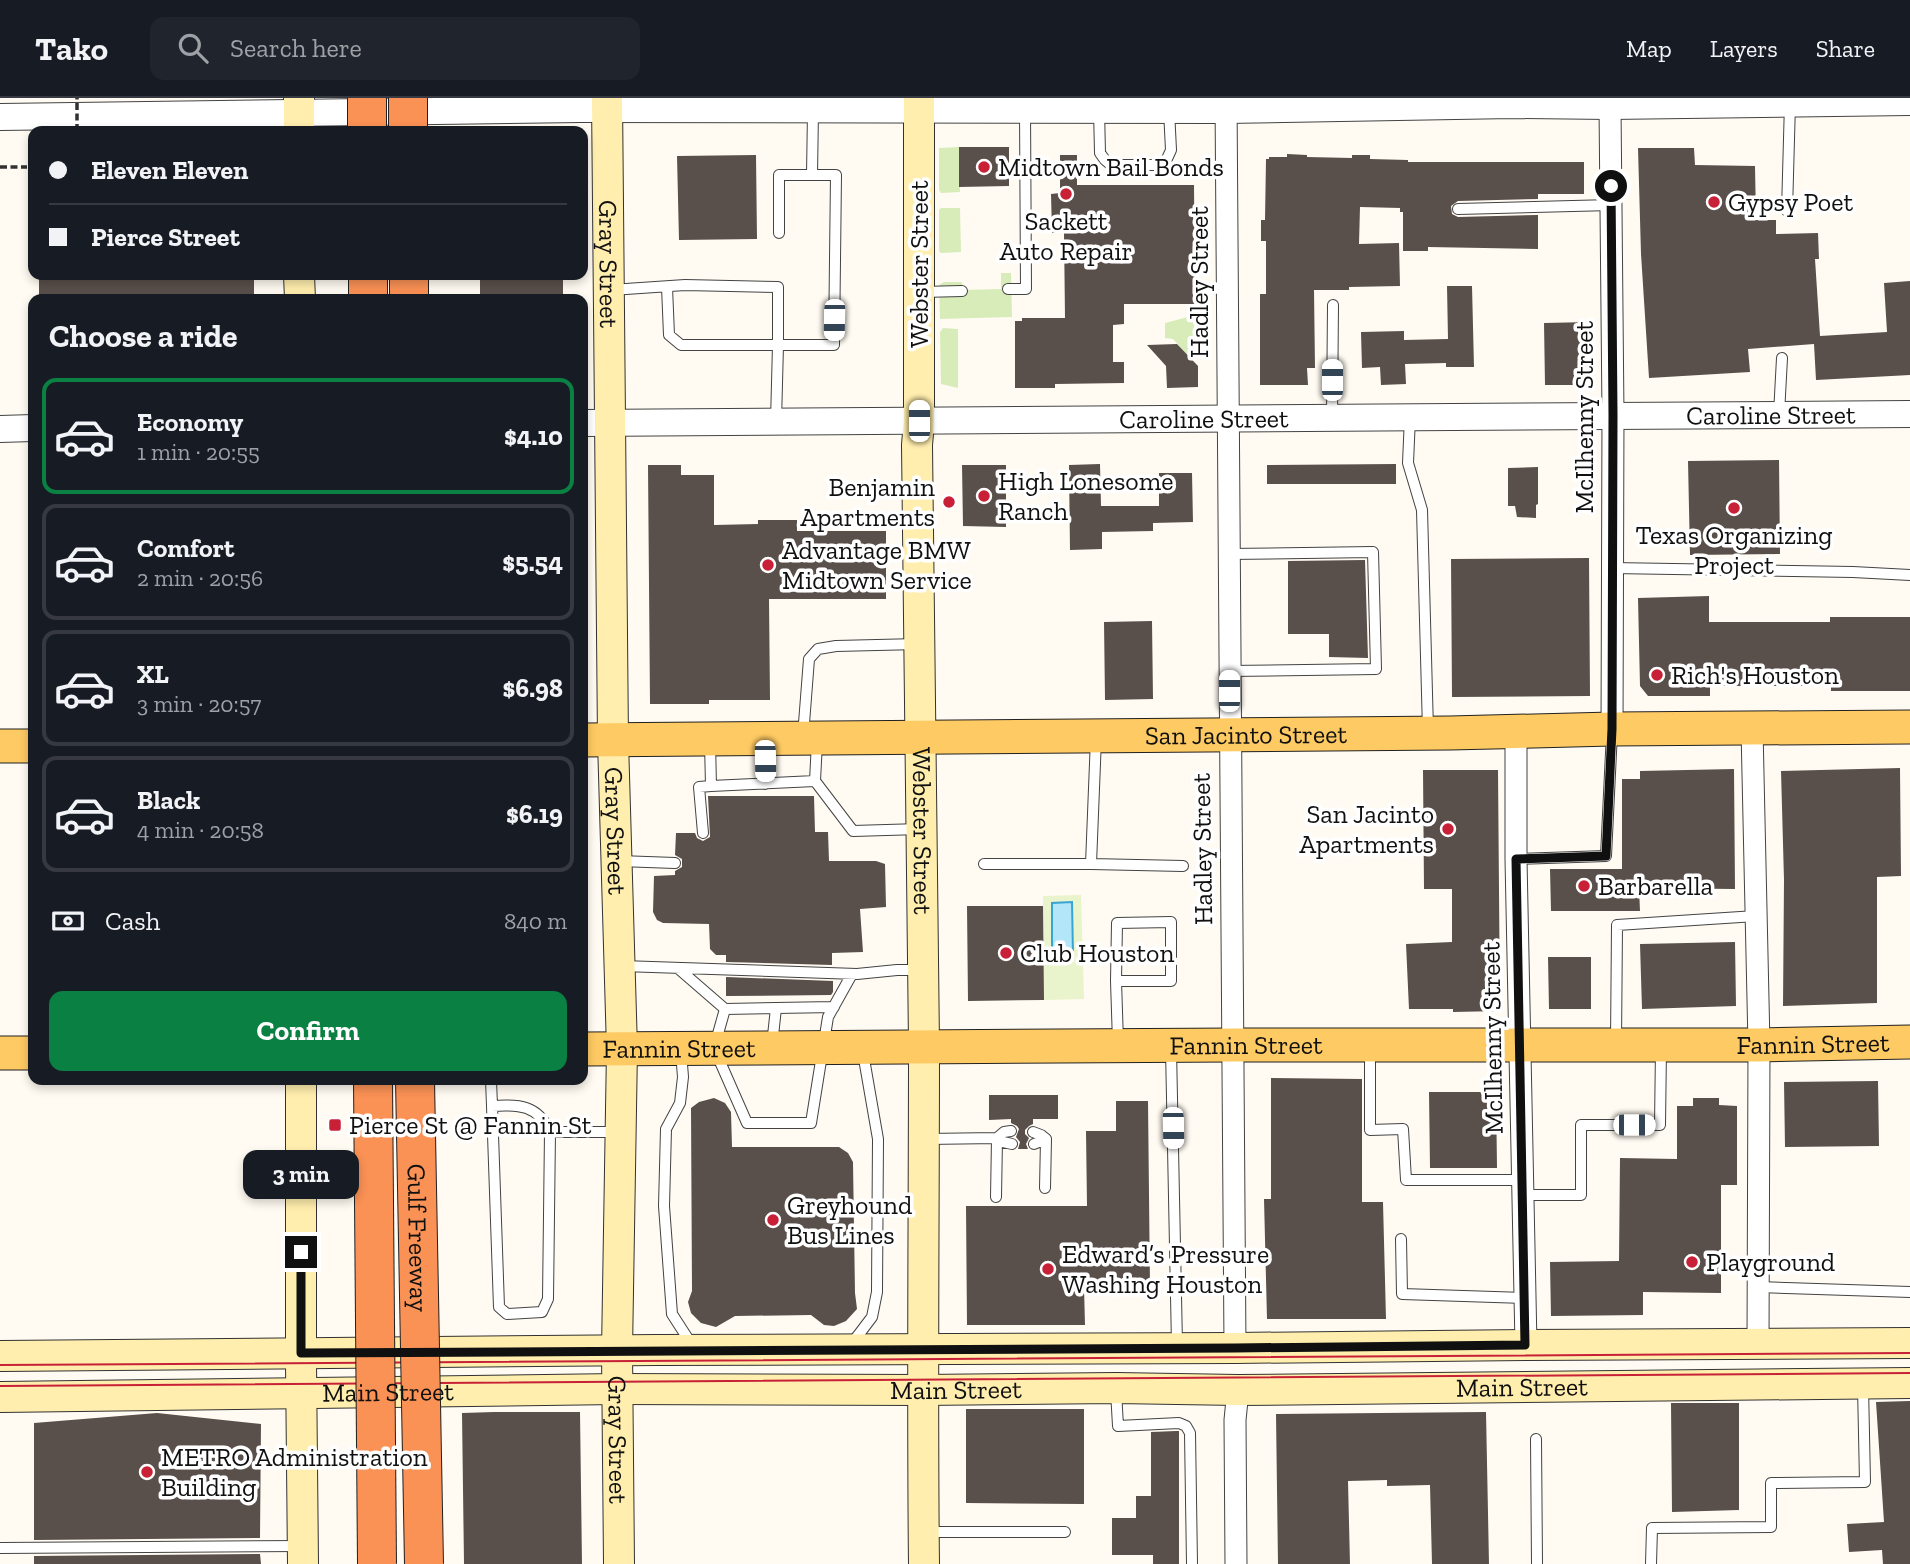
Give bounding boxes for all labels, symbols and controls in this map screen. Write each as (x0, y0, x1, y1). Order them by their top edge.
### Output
search box (150, 17, 640, 80)
text: Tako (35, 29, 108, 68)
icon: search (174, 29, 212, 67)
text: Search here (230, 32, 362, 64)
text: Map (1626, 34, 1672, 63)
text: Layers (1710, 34, 1778, 63)
text: Share (1816, 34, 1875, 63)
place label: Midtown Bail Bonds (998, 151, 1224, 183)
text: Eleven Eleven (91, 154, 248, 186)
marker: Midtown Bail Bonds (976, 159, 992, 175)
route start (1595, 170, 1627, 202)
street label: Webster Street (903, 180, 935, 348)
marker: Sackett Auto Repair (1058, 186, 1074, 202)
place label: Gypsy Poet (1728, 186, 1853, 218)
marker: Gypsy Poet (1706, 194, 1722, 210)
street label: Gray Street (592, 200, 625, 329)
place label: Sackett Auto Repair (1000, 205, 1132, 267)
street label: Hadley Street (1183, 206, 1215, 358)
text: Pierce Street (91, 221, 240, 253)
car (824, 299, 845, 341)
text: Choose a ride (49, 317, 237, 355)
street label: McIlhenny Street (1568, 320, 1600, 513)
car (1322, 359, 1343, 401)
street label: Caroline Street (1686, 398, 1856, 432)
car (909, 400, 930, 442)
street label: Caroline Street (1119, 402, 1289, 435)
icon: car (53, 405, 116, 468)
text: Economy (137, 406, 243, 438)
text: $4.10 (504, 420, 563, 452)
text: 1 min · 20:55 (137, 438, 260, 466)
place label: High Lonesome Ranch (998, 465, 1173, 527)
place label: Benjamin Apartments (800, 471, 935, 533)
marker: High Lonesome Ranch (976, 488, 992, 504)
marker: Benjamin Apartments (941, 494, 957, 510)
marker: Texas Organizing Project (1726, 500, 1742, 516)
place label: Texas Organizing Project (1636, 519, 1832, 581)
icon: car (53, 531, 116, 594)
text: Comfort (137, 532, 234, 564)
place label: Advantage BMW Midtown Service (782, 534, 972, 596)
text: $5.54 (502, 546, 563, 578)
marker: Advantage BMW Midtown Service (760, 557, 776, 573)
text: 2 min · 20:56 (137, 564, 263, 592)
icon: car (53, 657, 116, 720)
text: XL (137, 658, 169, 690)
place label: Rich's Houston (1671, 659, 1839, 691)
marker: Rich's Houston (1649, 667, 1665, 683)
car (1219, 670, 1240, 712)
text: $6.98 (502, 672, 563, 704)
text: 3 min · 20:57 (137, 690, 261, 718)
street label: San Jacinto Street (1145, 718, 1348, 751)
car (755, 740, 776, 782)
street label: Webster Street (906, 747, 939, 915)
street label: Gray Street (598, 766, 634, 896)
street label: Hadley Street (1185, 772, 1219, 925)
icon: car (53, 783, 116, 846)
text: Black (137, 784, 200, 816)
text: $6.19 (506, 798, 563, 830)
place label: San Jacinto Apartments (1299, 798, 1434, 860)
text: 4 min · 20:58 (137, 816, 264, 844)
marker: San Jacinto Apartments (1440, 821, 1456, 837)
place label: Barbarella (1598, 870, 1714, 902)
marker: Barbarella (1576, 878, 1592, 894)
icon: cash (49, 902, 87, 940)
text: Cash (105, 905, 160, 937)
text: 840 m (504, 907, 567, 935)
place label: Club Houston (1020, 937, 1174, 969)
street label: McIlhenny Street (1474, 941, 1510, 1134)
marker: Club Houston (998, 945, 1014, 961)
button: Confirm (49, 991, 567, 1071)
street label: Fannin Street (1736, 1026, 1890, 1061)
street label: Fannin Street (1169, 1029, 1323, 1061)
street label: Fannin Street (602, 1032, 756, 1065)
car (1163, 1107, 1184, 1149)
place label: Pierce St @ Fannin St (349, 1109, 592, 1141)
car (1614, 1115, 1656, 1136)
marker: Pierce St @ Fannin St (327, 1117, 343, 1133)
callout: 3 min (243, 1150, 359, 1200)
text: 3 min (272, 1160, 330, 1188)
street label: Gulf Freeway (401, 1163, 435, 1313)
place label: Greyhound Bus Lines (787, 1189, 912, 1251)
marker: Greyhound Bus Lines (765, 1212, 781, 1228)
route end (285, 1236, 317, 1268)
place label: Edward’s Pressure Washing Houston (1062, 1238, 1269, 1300)
place label: Playground (1706, 1246, 1835, 1278)
marker: Playground (1684, 1254, 1700, 1270)
marker: Edward’s Pressure Washing Houston (1040, 1261, 1056, 1277)
street label: Main Street (1456, 1370, 1588, 1404)
street label: Main Street (890, 1373, 1022, 1406)
street label: Main Street (322, 1375, 454, 1409)
street label: Gray Street (601, 1376, 634, 1504)
place label: METRO Administration Building (161, 1441, 428, 1503)
marker: METRO Administration Building (139, 1464, 155, 1480)

